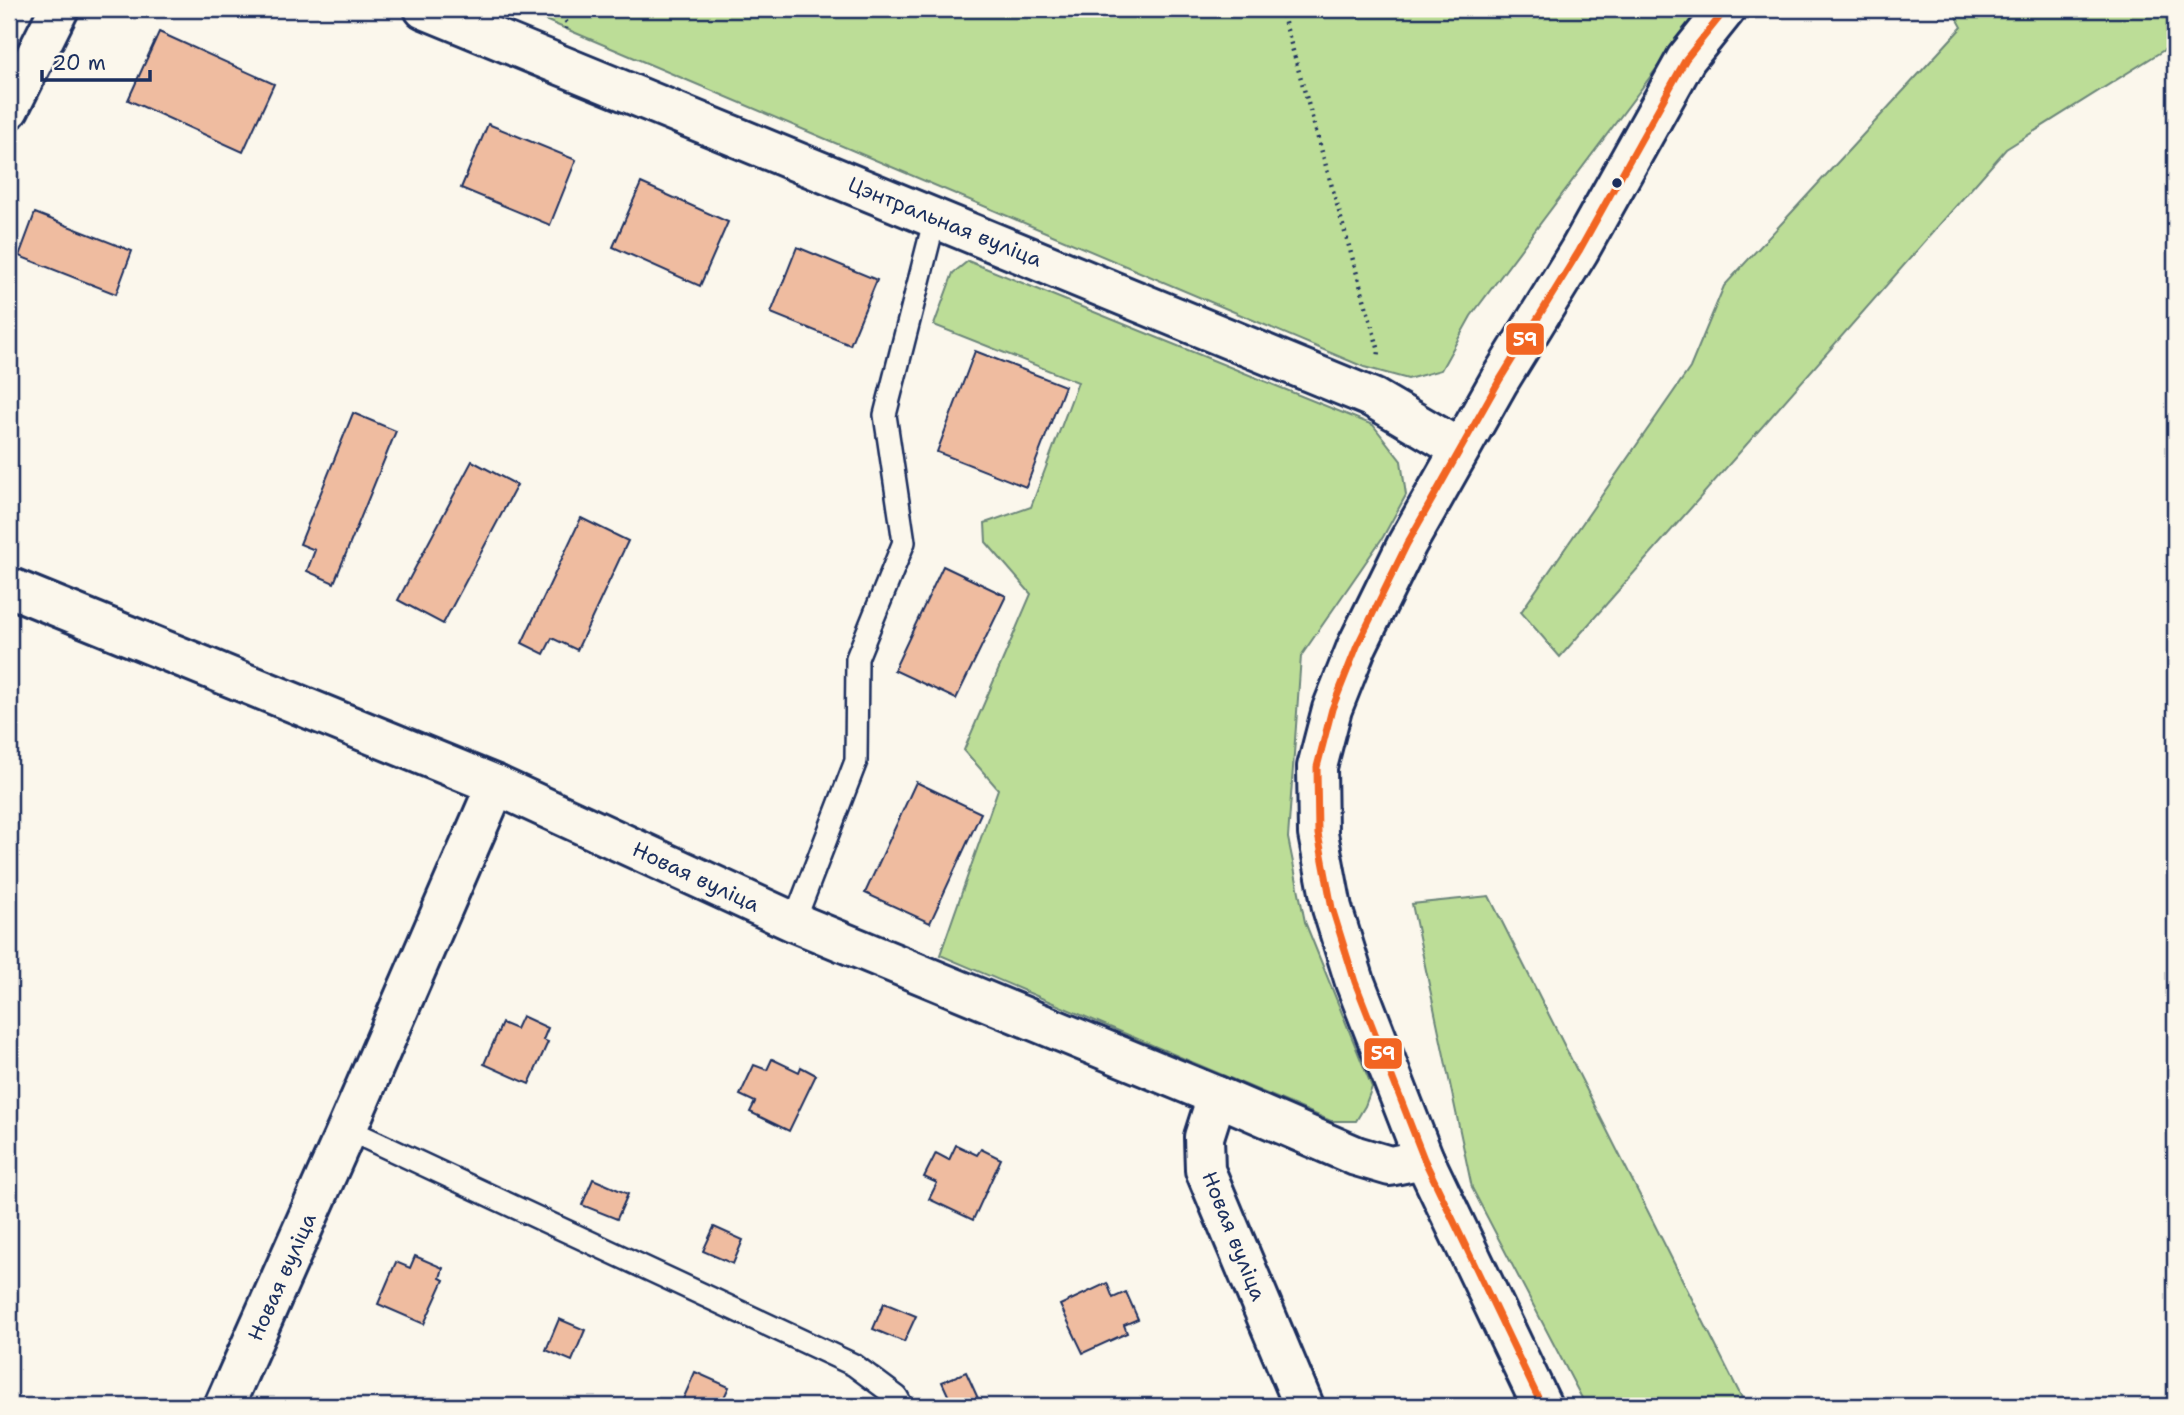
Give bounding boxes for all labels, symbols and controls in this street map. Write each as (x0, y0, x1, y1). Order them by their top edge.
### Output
scale bar (42, 38, 150, 82)
text: 20 m (52, 49, 106, 77)
street label: Цэнтральная вуліца (844, 170, 1046, 274)
unlabelled marker (1610, 176, 1624, 190)
line badge: 59 (1505, 322, 1545, 356)
text: 59 (1513, 327, 1537, 352)
street label: Новая вуліца (628, 835, 764, 919)
line badge: 59 (1363, 1037, 1403, 1070)
text: 59 (1371, 1041, 1395, 1066)
street label: Новая вуліца (1195, 1167, 1273, 1305)
street label: Новая вуліца (241, 1209, 323, 1345)

